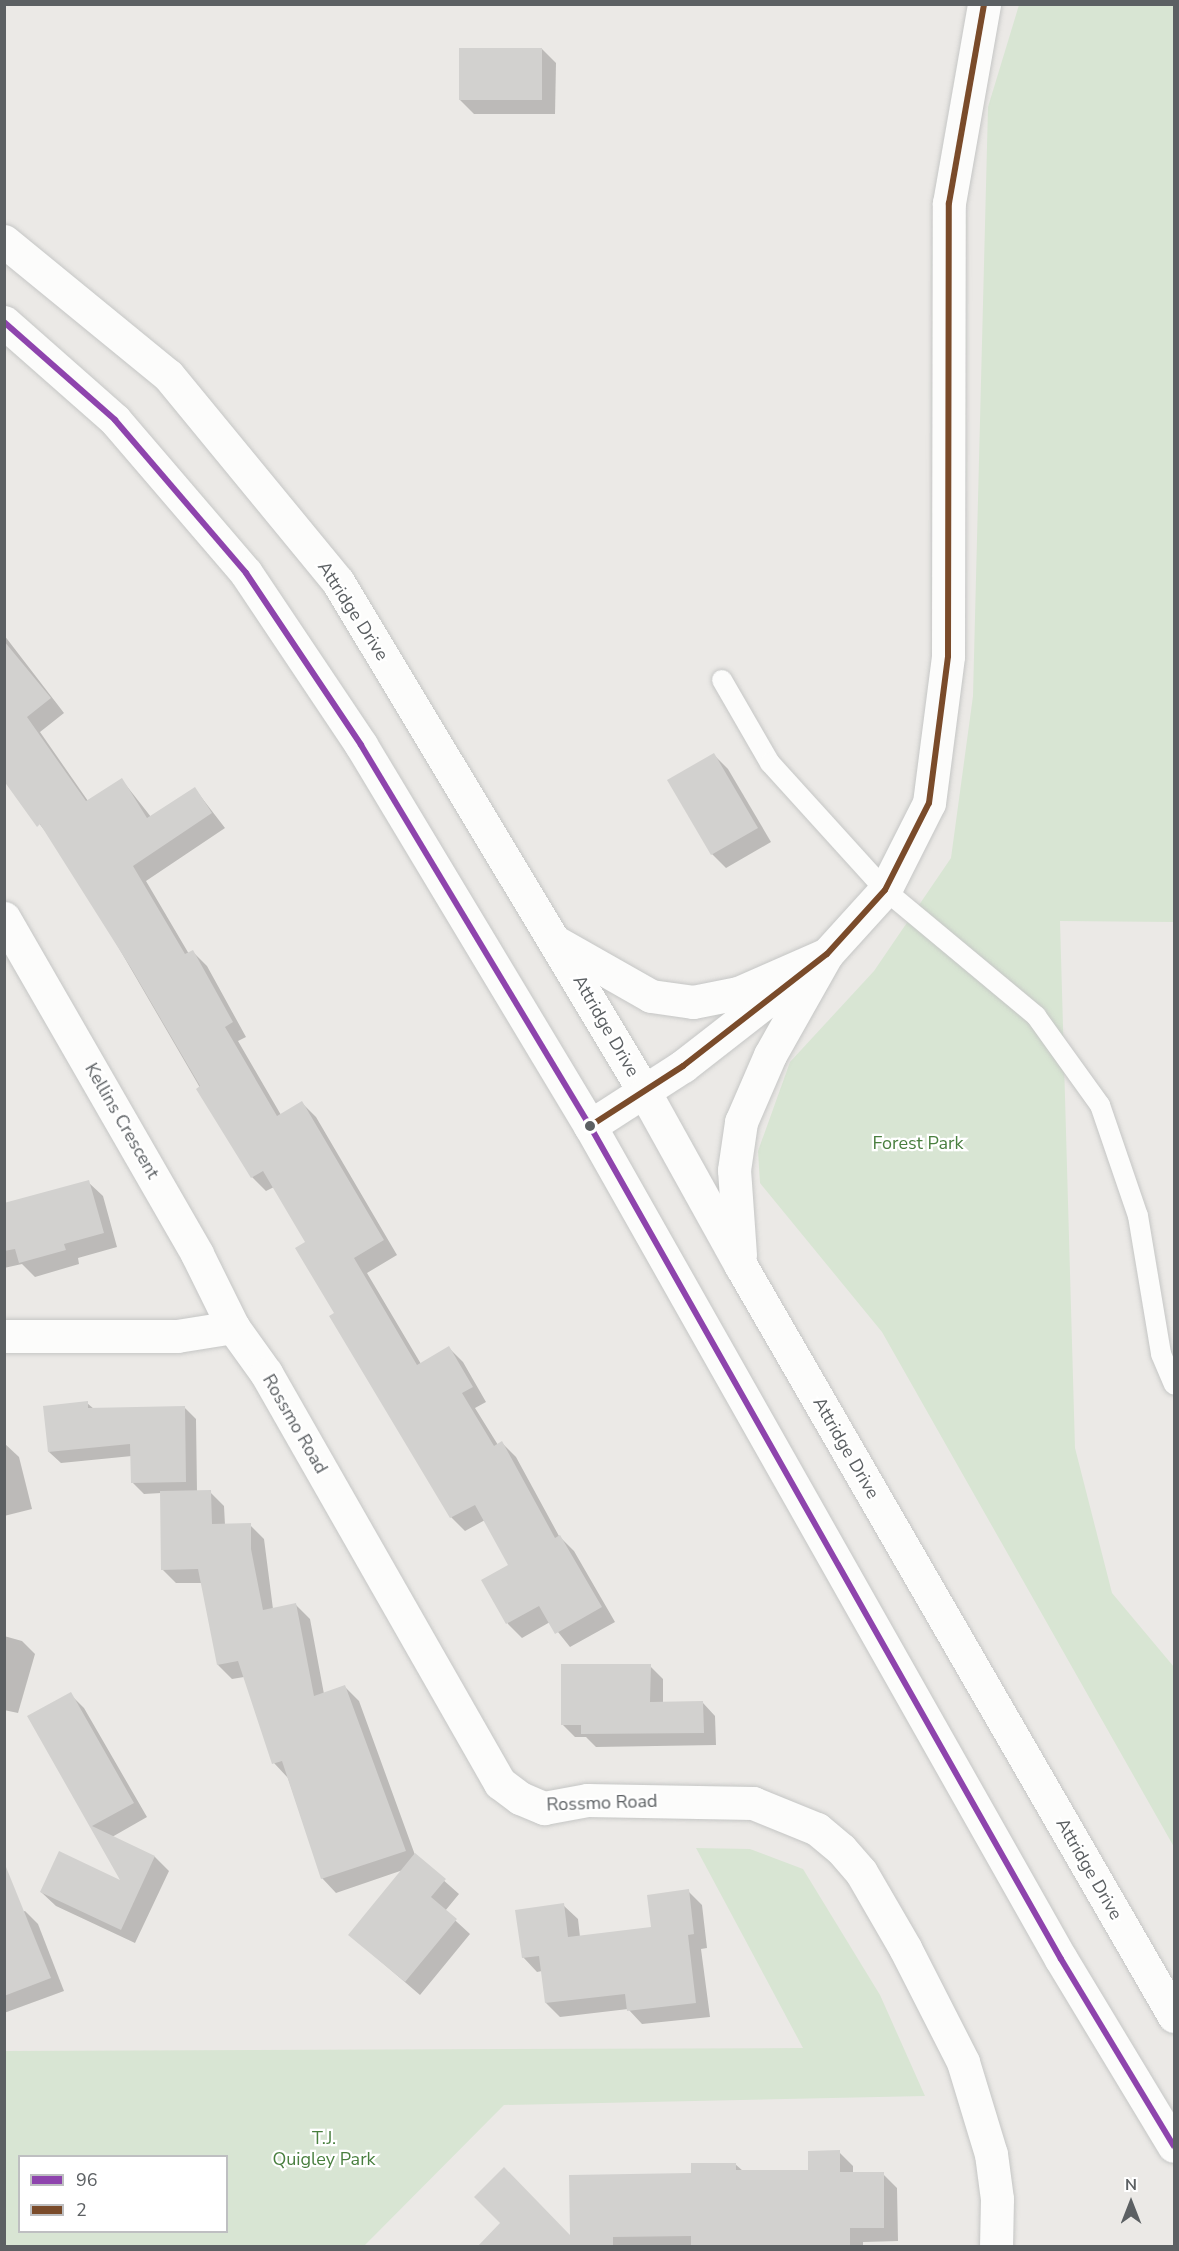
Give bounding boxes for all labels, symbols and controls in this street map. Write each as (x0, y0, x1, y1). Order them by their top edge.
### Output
street label: Attridge Drive (313, 557, 393, 665)
street label: Attridge Drive (568, 971, 644, 1081)
street label: Kellins Crescent (80, 1059, 164, 1183)
unlabelled marker (584, 1120, 596, 1132)
park label: Forest Park (873, 1132, 963, 1154)
street label: Rossmo Road (258, 1371, 332, 1477)
street label: Attridge Drive (808, 1393, 884, 1503)
street label: Rossmo Road (546, 1790, 658, 1816)
street label: Attridge Drive (1051, 1814, 1127, 1924)
park label: T.J. Quigley Park (272, 2128, 376, 2170)
legend (18, 2155, 228, 2233)
text: 96 (76, 2168, 98, 2192)
north arrow (1101, 2173, 1161, 2233)
text: N (1125, 2174, 1137, 2196)
text: 2 (76, 2198, 87, 2222)

